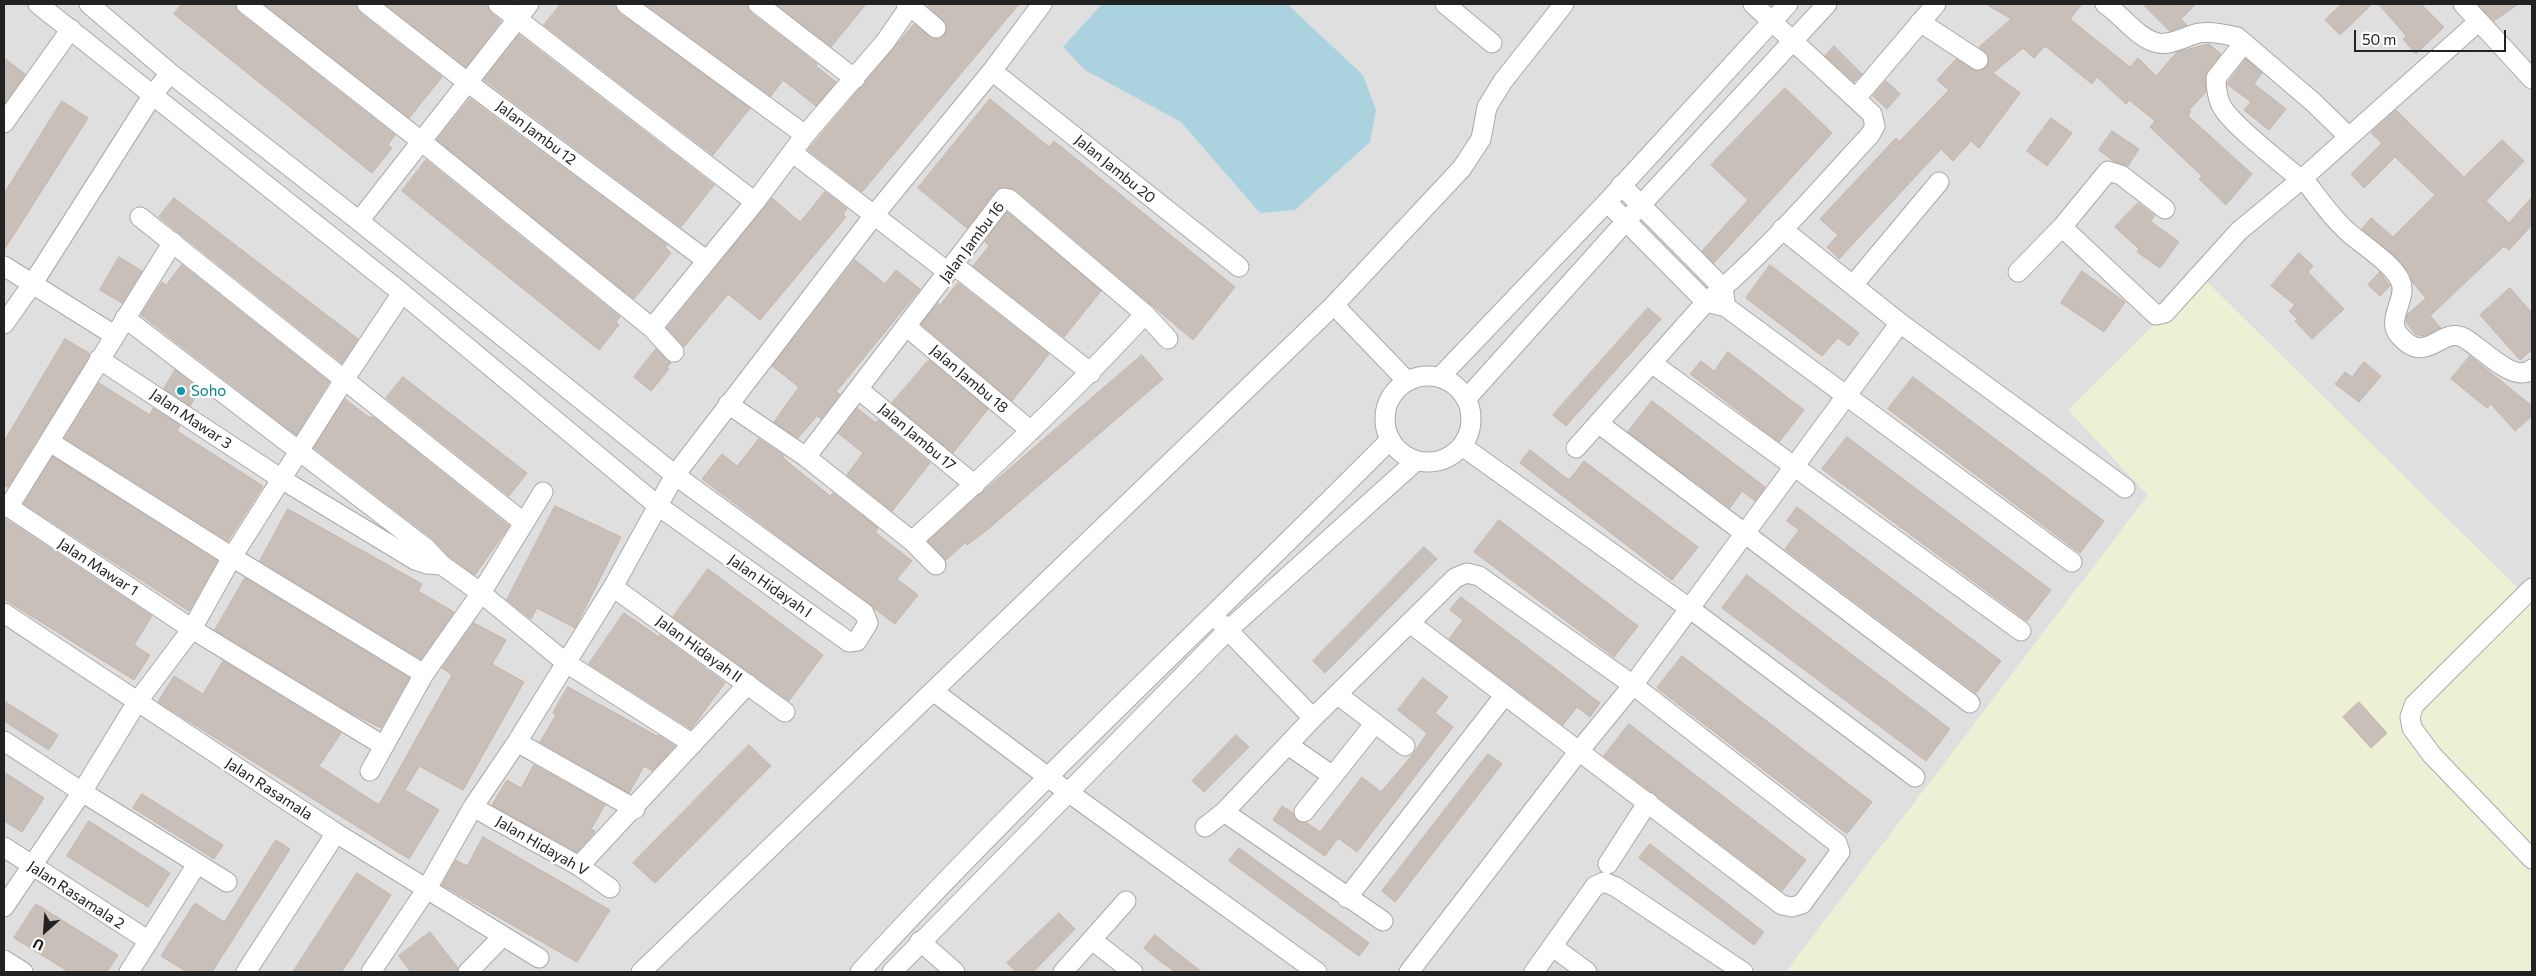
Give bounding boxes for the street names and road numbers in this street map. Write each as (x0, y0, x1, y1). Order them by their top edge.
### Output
street label: Jalan Jambu 12 (492, 97, 580, 169)
street label: Jalan Jambu 20 (1071, 131, 1159, 207)
street label: Jalan Jambu 16 (936, 198, 1008, 286)
street label: Jalan Jambu 18 (926, 341, 1012, 417)
street label: Jalan Mawar 3 (147, 385, 235, 453)
street label: Jalan Jambu 17 (875, 400, 959, 474)
street label: Jalan Mawar 1 (54, 534, 142, 600)
street label: Jalan Hidayah I (725, 551, 815, 621)
street label: Jalan Hidayah II (652, 612, 746, 686)
street label: Jalan Rasamala (222, 754, 316, 824)
street label: Jalan Hidayah V (492, 812, 592, 880)
street label: Jalan Rasamala 2 (24, 857, 128, 933)

